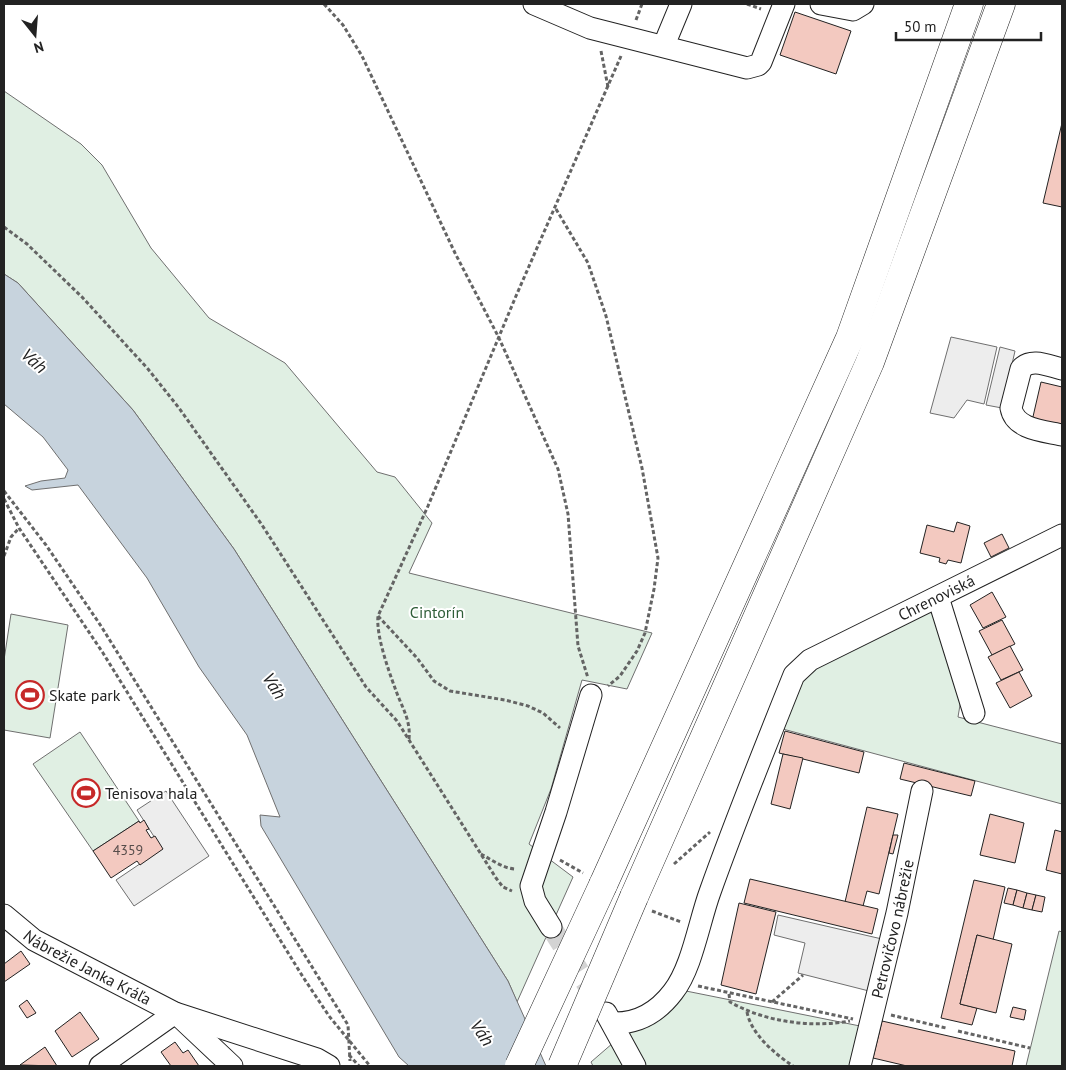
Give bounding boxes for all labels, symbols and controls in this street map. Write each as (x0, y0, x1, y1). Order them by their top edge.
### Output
north arrow (10, 10, 60, 60)
scale bar (896, 10, 1041, 42)
text: 50 m (904, 17, 937, 36)
text: N (32, 37, 46, 57)
water label: Váh (16, 343, 52, 378)
street label: Chrenoviská (895, 570, 978, 625)
park label: Cintorín (410, 602, 464, 622)
water label: Váh (257, 668, 292, 703)
sports icon: Skate park (15, 680, 45, 710)
place label: Skate park (49, 685, 121, 705)
sports icon: Tenisova hala (71, 778, 101, 808)
place label: Tenisova hala (105, 783, 197, 803)
house number: 4359 (113, 841, 143, 859)
street label: Petrovičovo nábrežie (867, 858, 918, 1000)
street label: Nábrežie Janka Kráľa (19, 925, 155, 1009)
water label: Váh (465, 1015, 500, 1051)

